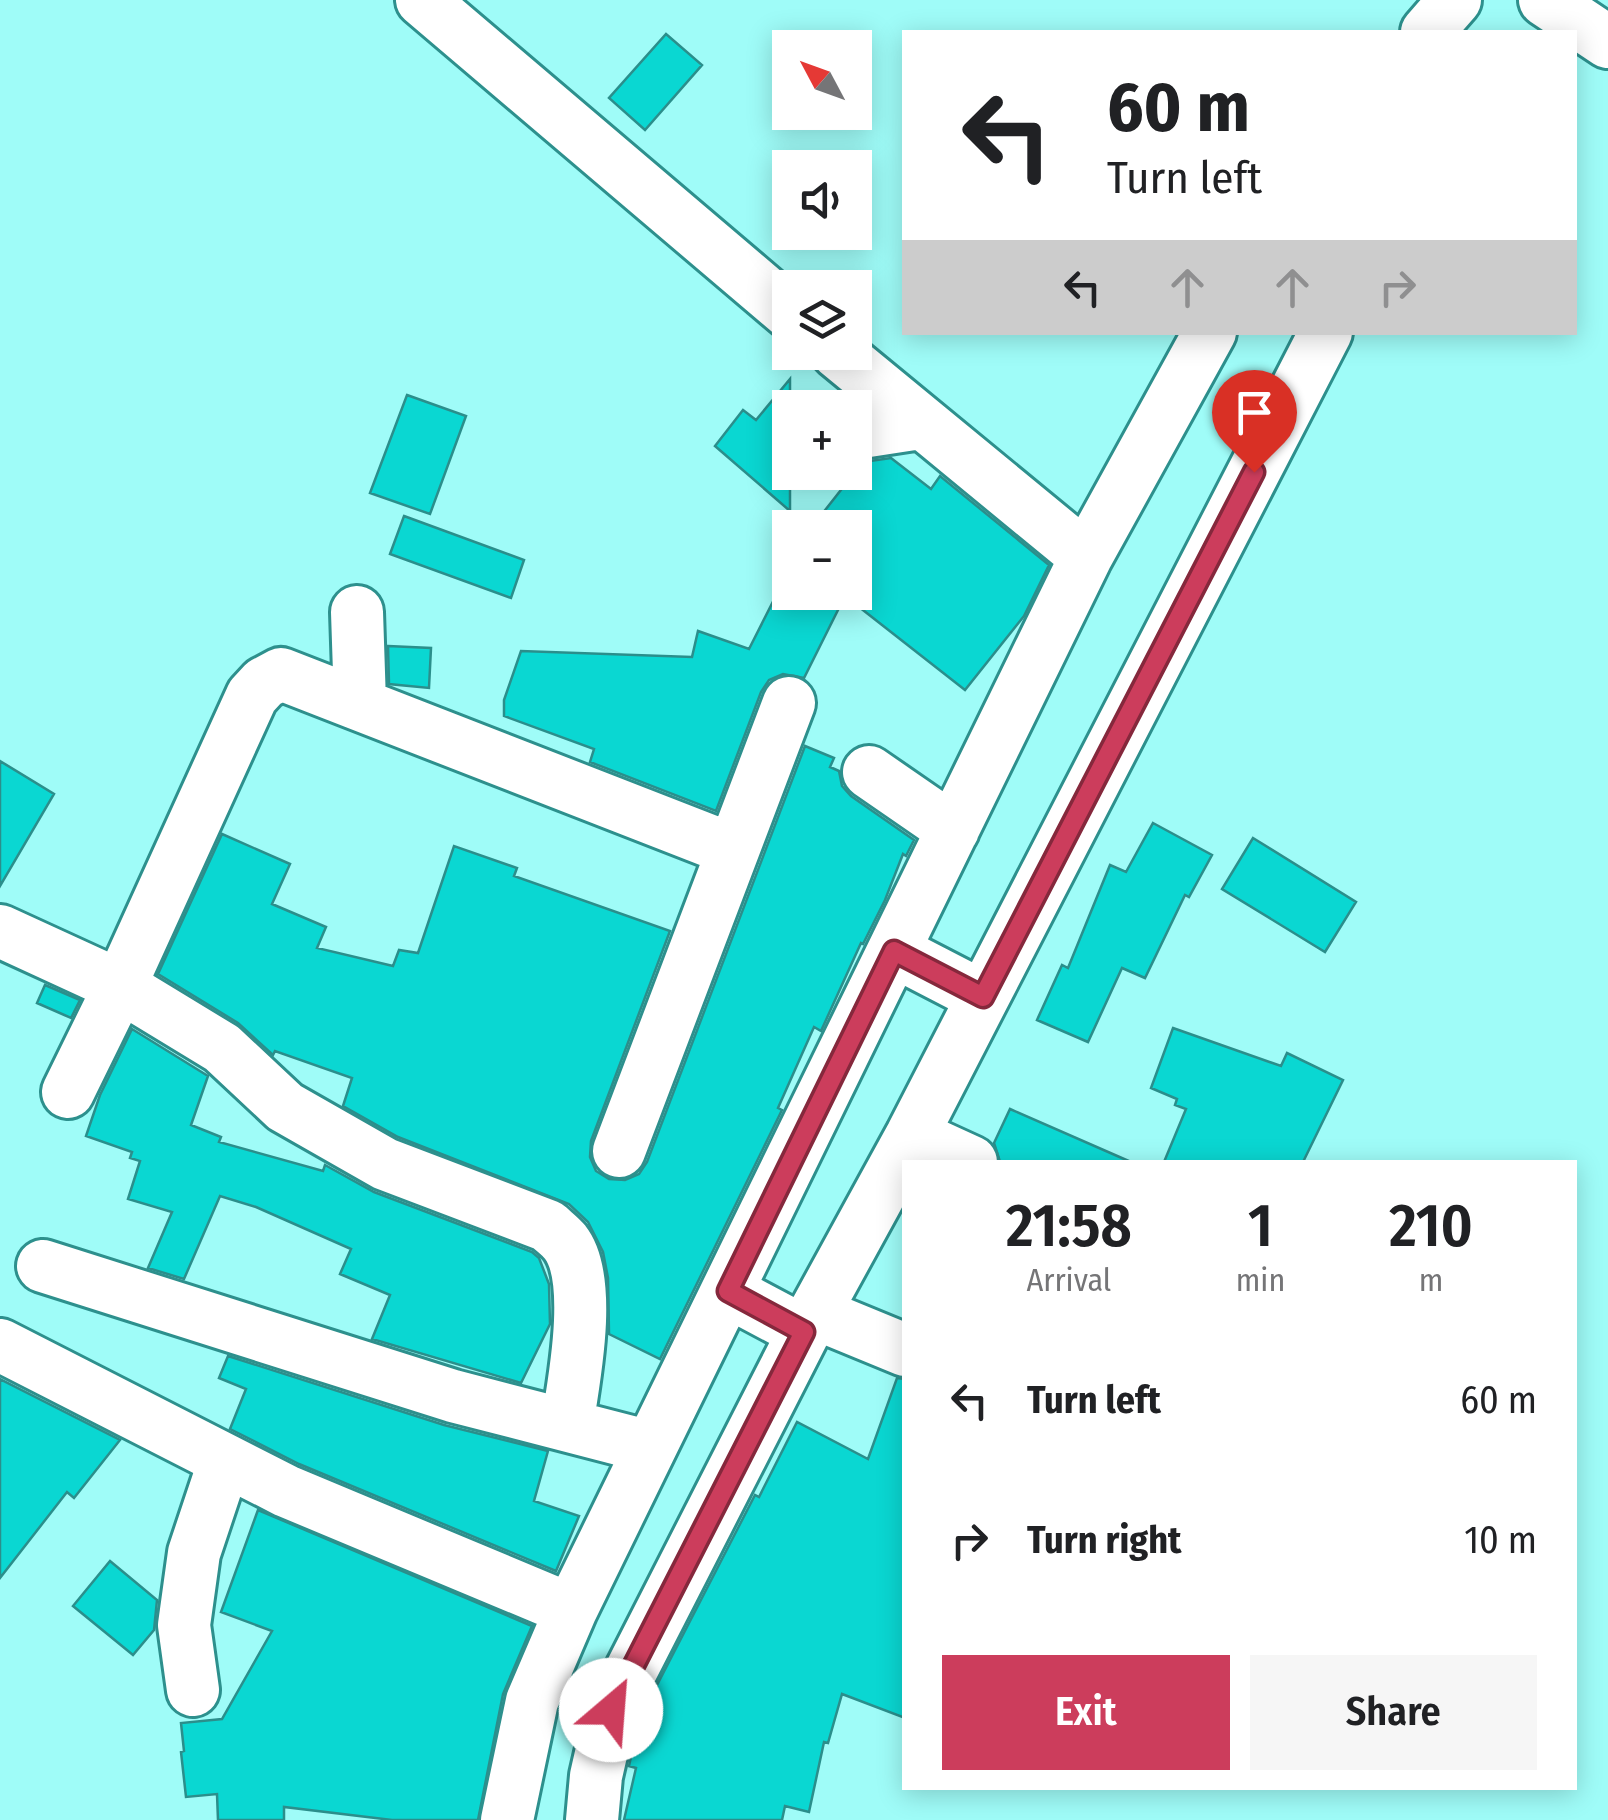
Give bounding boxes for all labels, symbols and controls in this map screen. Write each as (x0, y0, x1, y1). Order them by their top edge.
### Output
north arrow (772, 30, 872, 130)
map controls (772, 30, 872, 610)
text: 60 m (1107, 66, 1250, 150)
icon: left (942, 70, 1072, 200)
button: sound (772, 150, 872, 250)
text: Turn left (1107, 151, 1262, 205)
icon: left (1055, 260, 1110, 315)
icon: ahead (1160, 260, 1215, 315)
icon: ahead (1265, 260, 1320, 315)
icon: right (1370, 260, 1425, 315)
button: layers (772, 270, 872, 370)
pin (1212, 370, 1297, 473)
icon: arrive (1227, 385, 1282, 440)
button: + (772, 390, 872, 490)
button: − (772, 510, 872, 610)
text: 21:58 (1006, 1190, 1132, 1262)
text: 1 (1248, 1190, 1273, 1262)
text: 210 (1389, 1190, 1473, 1262)
text: Arrival (1026, 1261, 1111, 1299)
text: min (1236, 1261, 1285, 1299)
text: m (1419, 1261, 1443, 1299)
icon: left (942, 1373, 997, 1428)
text: Turn left (1027, 1377, 1161, 1423)
text: 60 m (1460, 1377, 1537, 1423)
icon: right (942, 1513, 997, 1568)
text: Turn right (1027, 1517, 1181, 1563)
text: 10 m (1464, 1517, 1537, 1563)
button: Exit (942, 1655, 1230, 1770)
button: Share (1250, 1655, 1537, 1770)
position arrow (559, 1658, 663, 1762)

